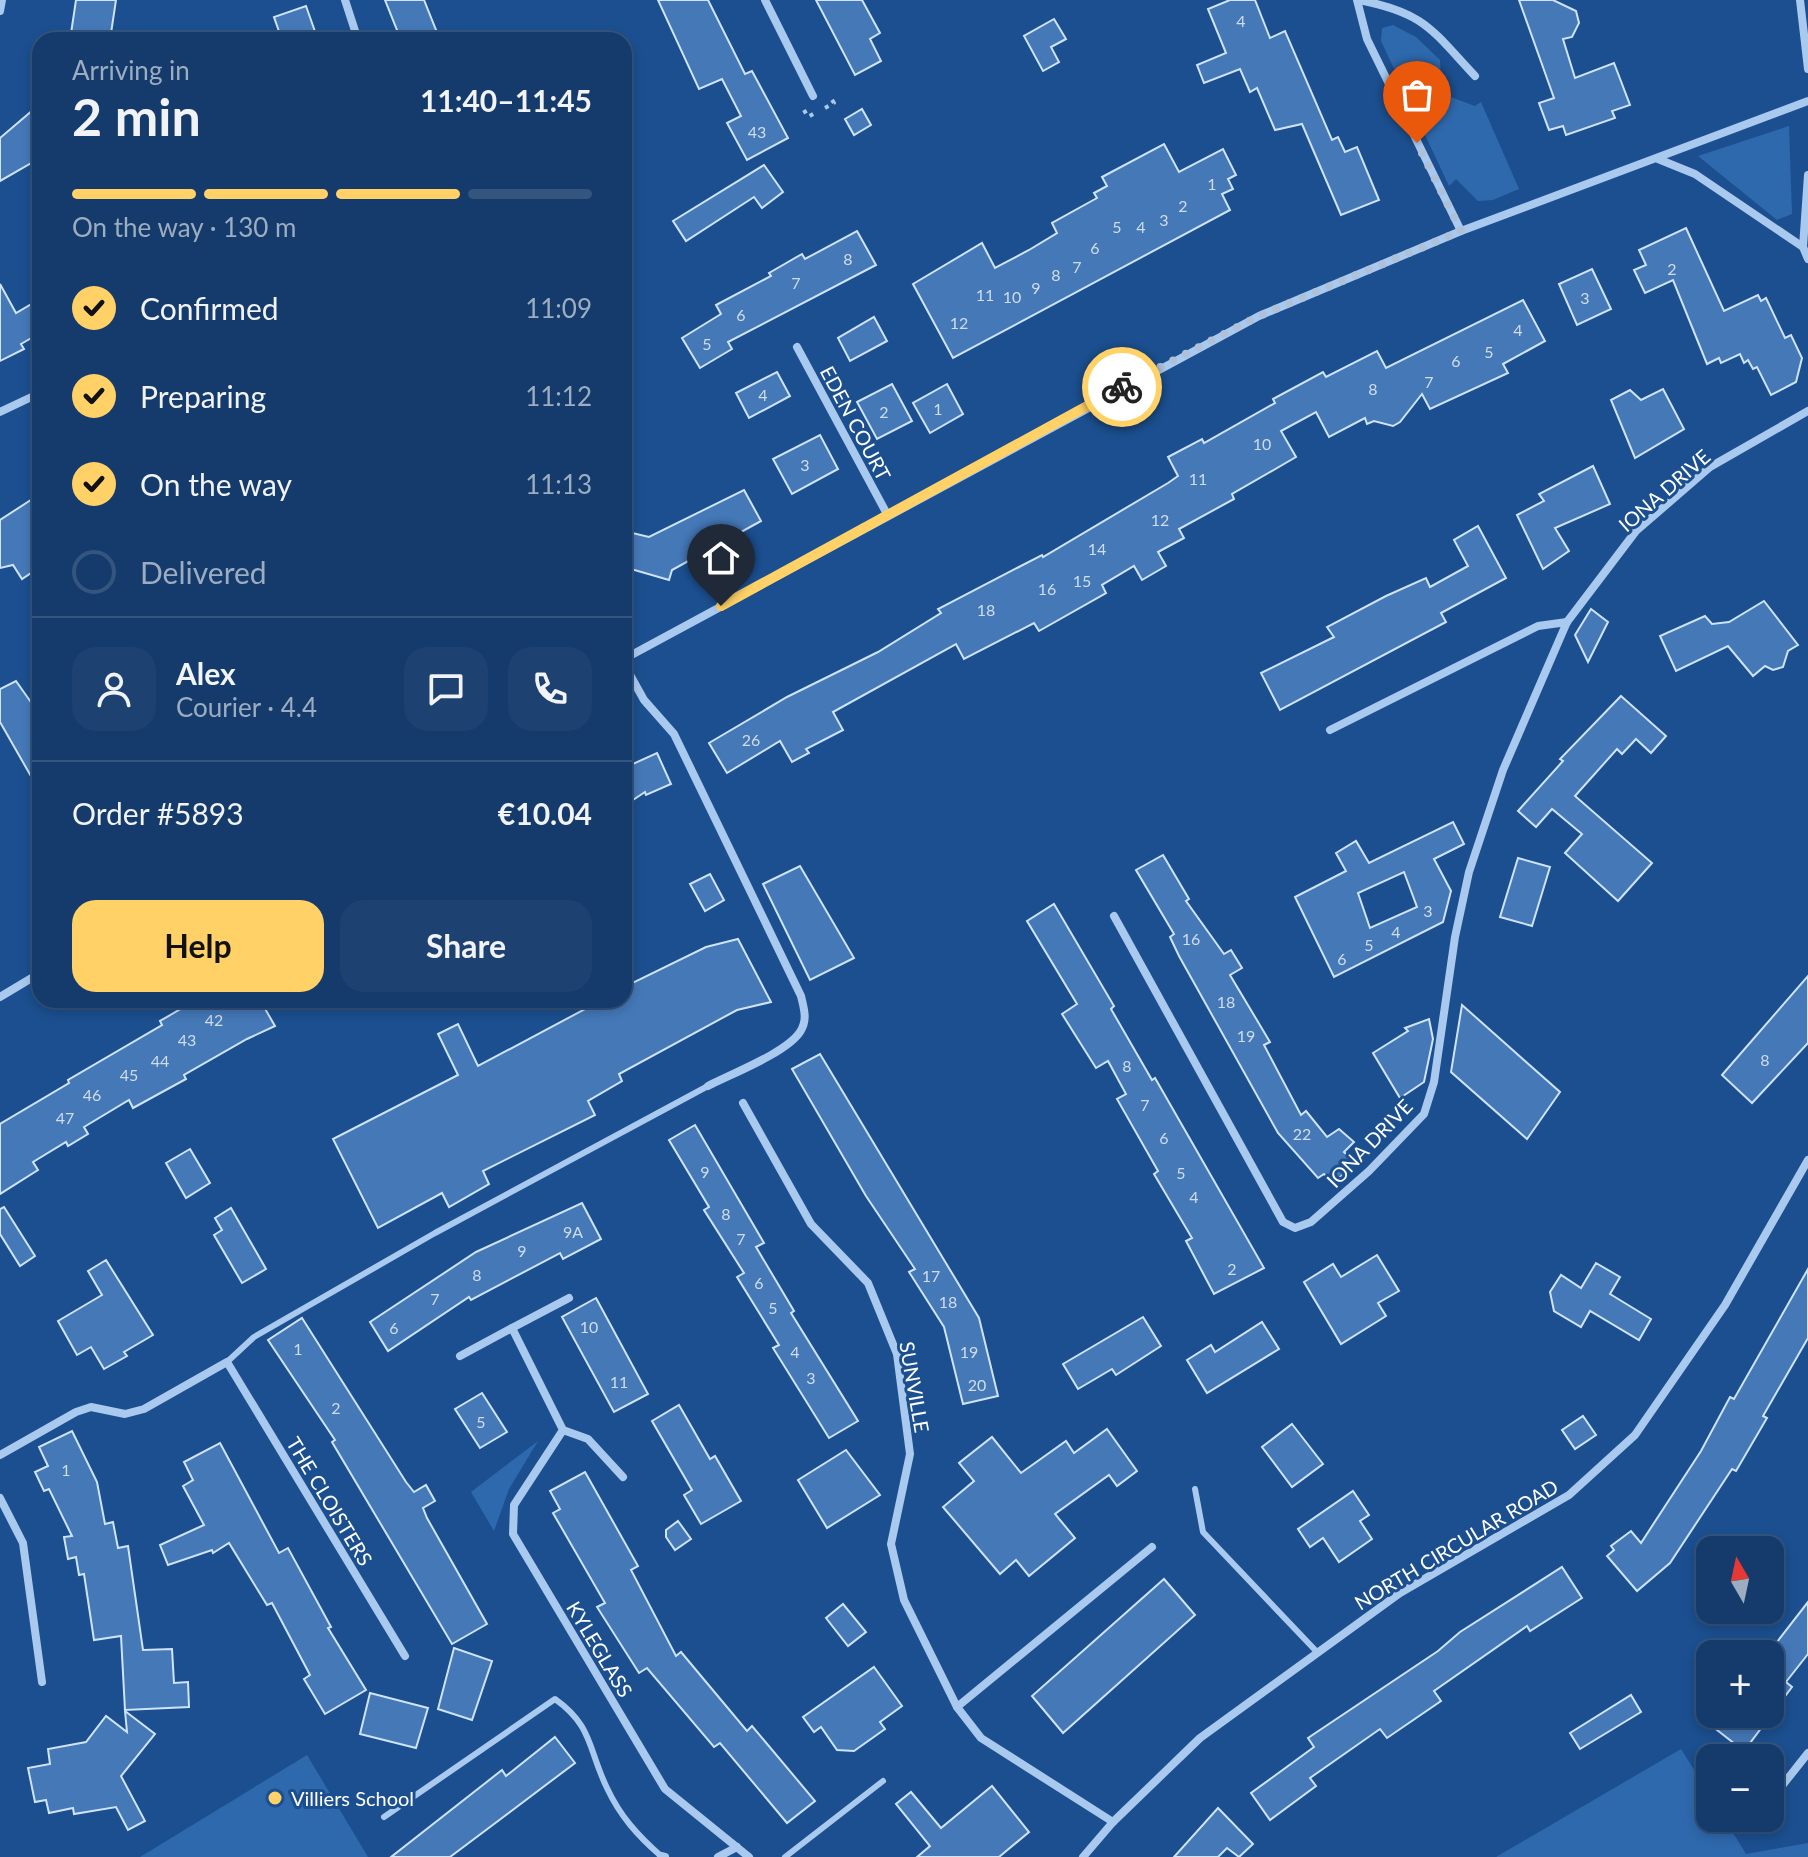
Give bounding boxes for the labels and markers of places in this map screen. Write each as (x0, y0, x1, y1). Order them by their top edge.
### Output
pin (1383, 61, 1451, 143)
pin (687, 524, 755, 606)
place label: Villiers School (291, 1786, 414, 1810)
marker: Villiers School (266, 1789, 284, 1807)

